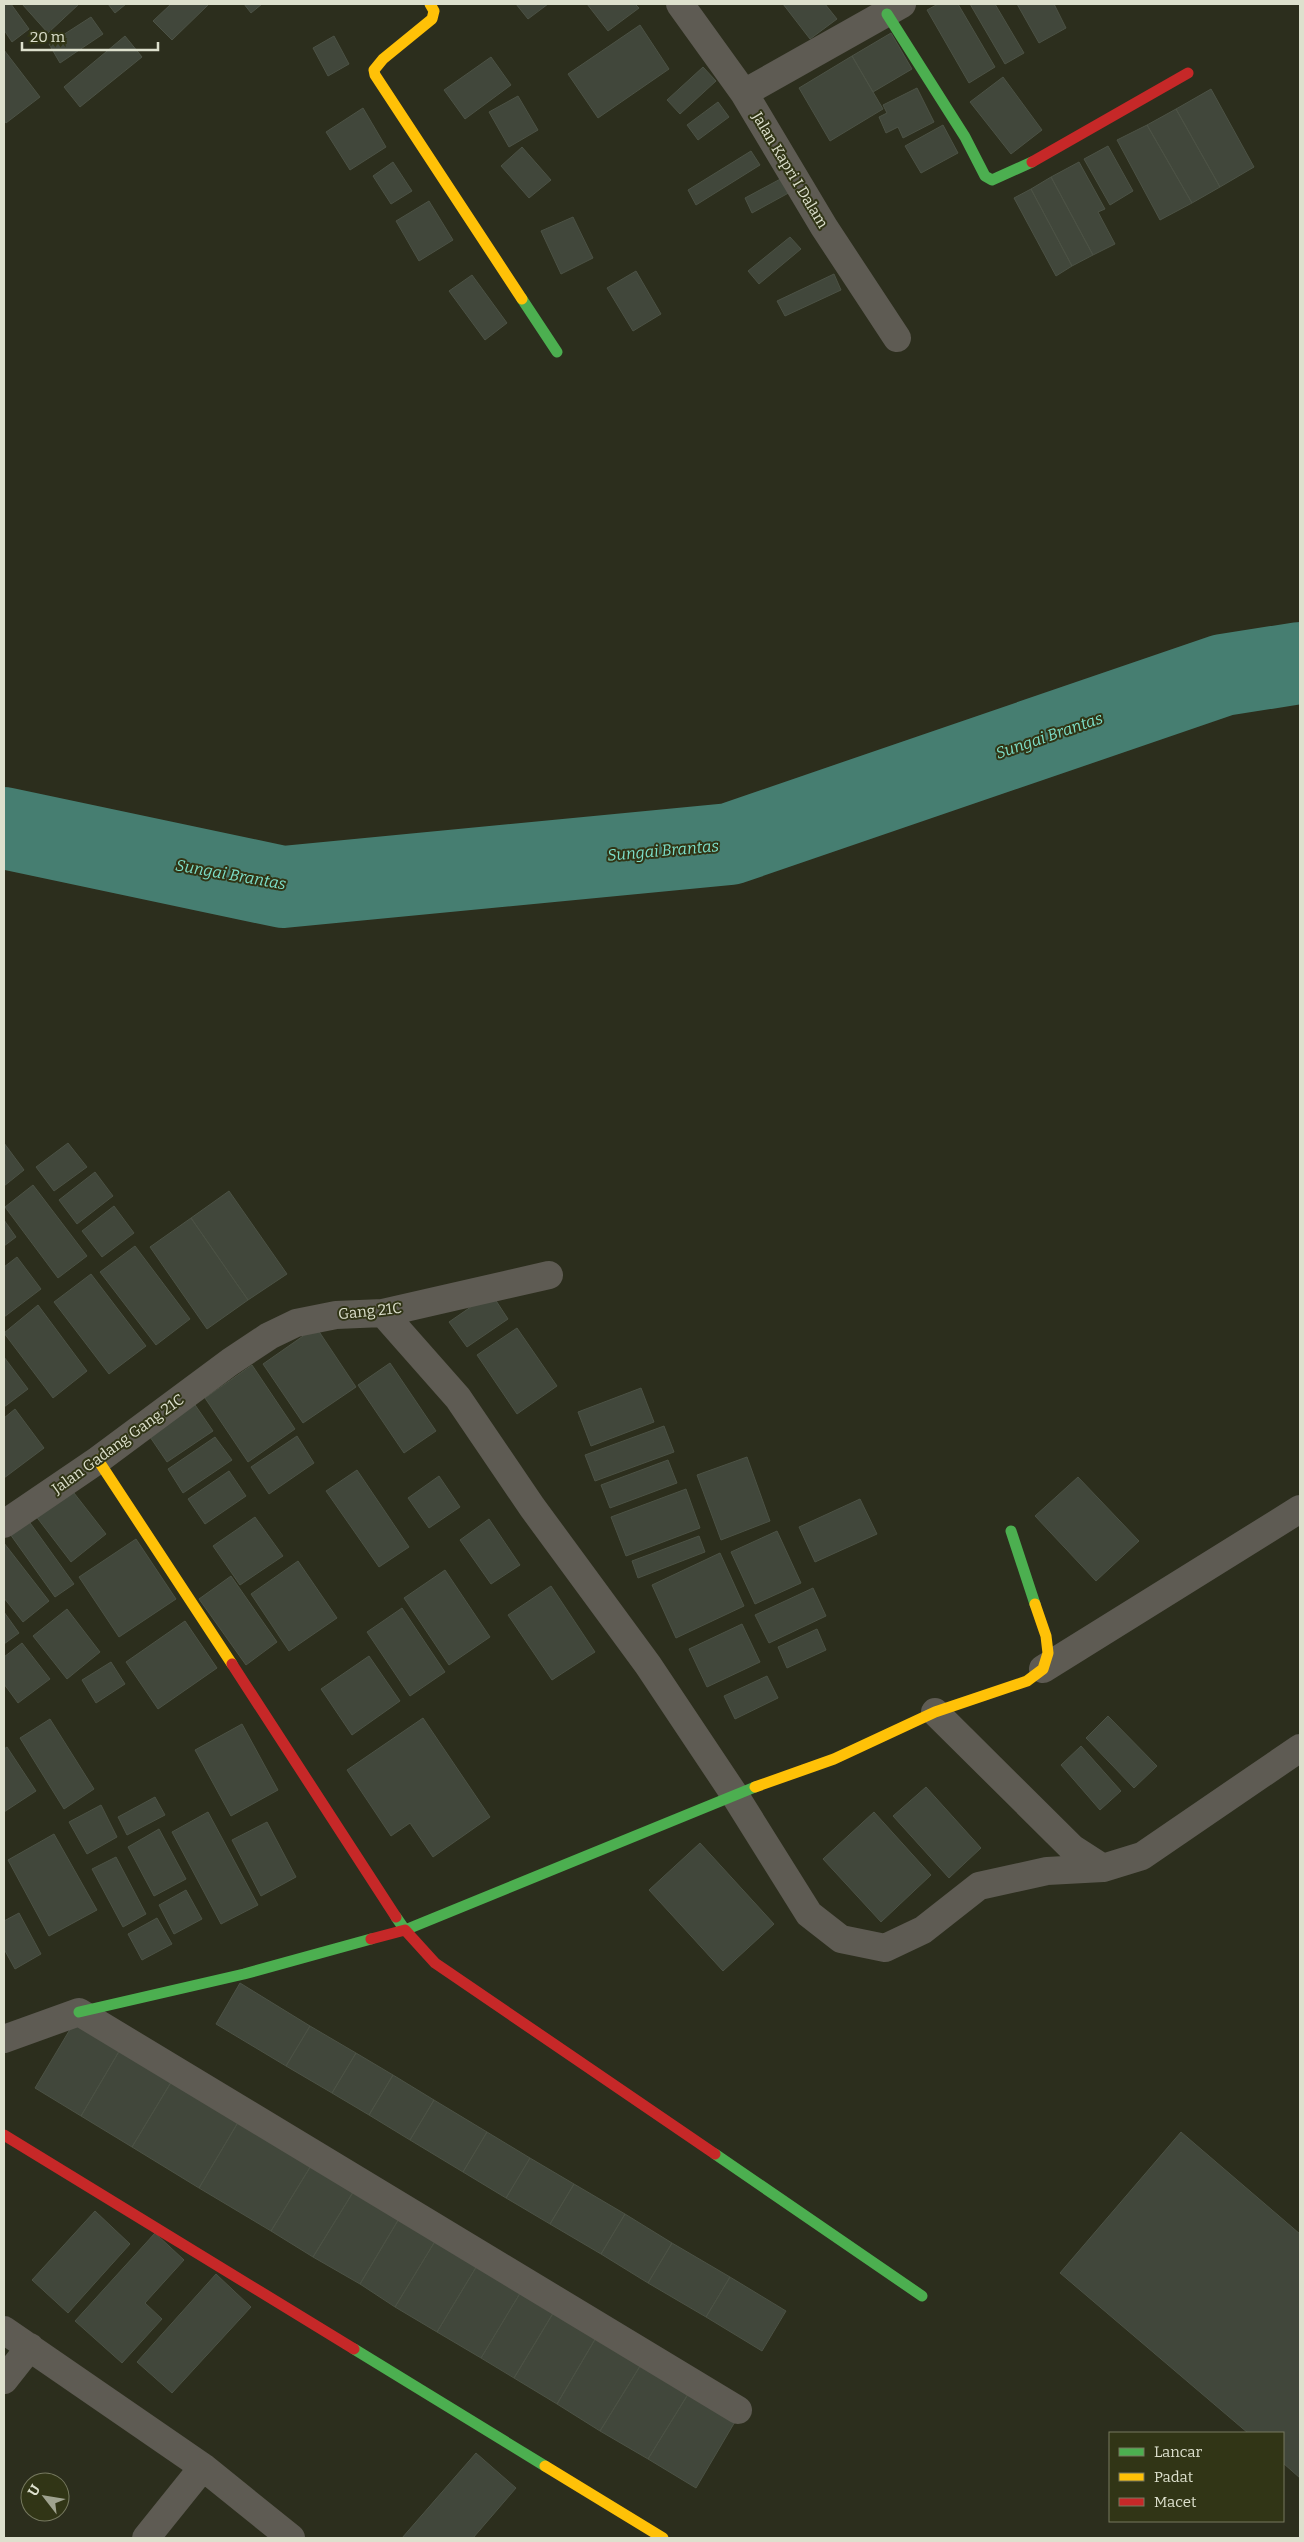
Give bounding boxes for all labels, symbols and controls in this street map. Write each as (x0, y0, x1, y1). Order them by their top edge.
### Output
scale bar (22, 20, 159, 52)
text: 20 m (30, 28, 66, 46)
street label: Jalan Kapri I Dalam (748, 108, 832, 232)
water label: Sungai Brantas (993, 708, 1106, 763)
water label: Sungai Brantas (606, 836, 720, 865)
water label: Sungai Brantas (174, 855, 288, 894)
street label: Gang 21C (337, 1299, 403, 1323)
street label: Jalan Gadang Gang 21C (48, 1390, 187, 1498)
legend (1109, 2432, 1284, 2522)
text: Lancar (1154, 2443, 1202, 2461)
text: Padat (1154, 2468, 1194, 2486)
north arrow (20, 2472, 70, 2522)
text: U (24, 2481, 45, 2499)
text: Macet (1154, 2493, 1197, 2511)

